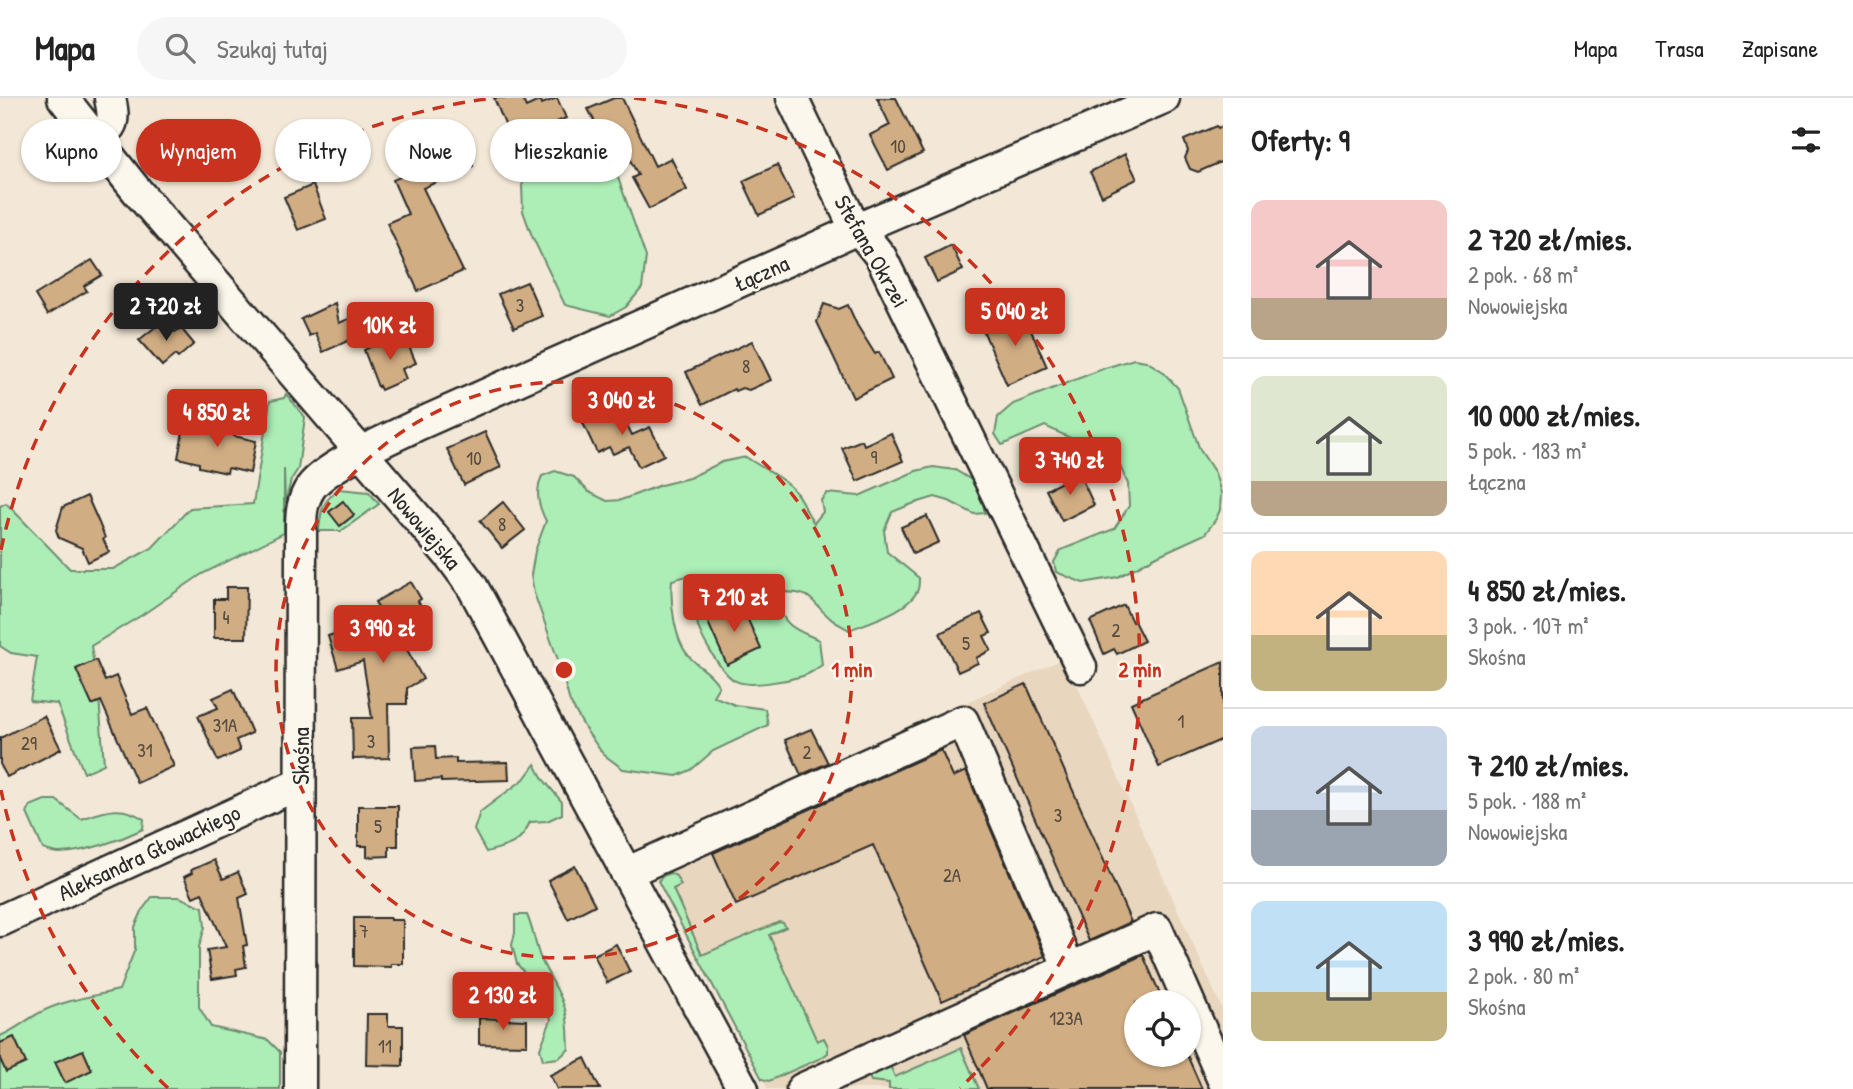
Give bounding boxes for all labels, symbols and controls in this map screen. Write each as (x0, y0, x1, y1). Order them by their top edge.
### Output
search box (137, 17, 627, 80)
text: Mapa (35, 26, 95, 70)
icon: search (161, 29, 199, 67)
text: Szukaj tutaj (217, 31, 328, 66)
text: Mapa (1574, 32, 1617, 64)
text: Trasa (1655, 32, 1704, 64)
text: Zapisane (1742, 32, 1818, 64)
chip: Kupno (21, 119, 122, 182)
chip: Wynajem (136, 119, 261, 182)
chip: Filtry (275, 119, 371, 182)
chip: Nowe (385, 119, 476, 182)
chip: Mieszkanie (490, 119, 632, 182)
text: Oferty: 9 (1251, 120, 1350, 160)
icon: filters (1787, 121, 1825, 159)
house number: 10 (890, 133, 906, 159)
street label: Stefana Okrzei (827, 189, 917, 313)
text: 2 720 zł/mies. (1468, 219, 1632, 259)
icon: home (1307, 228, 1391, 312)
street label: Łączna (728, 247, 794, 299)
text: 2 pok. · 68 m² (1468, 259, 1578, 290)
pin: 2 720 zł (94, 284, 238, 343)
pin: 5 040 zł (943, 288, 1087, 348)
text: 2 720 zł (130, 290, 202, 321)
text: Nowowiejska (1468, 290, 1567, 321)
house number: 3 (516, 292, 524, 318)
text: 5 040 zł (981, 295, 1049, 326)
pin: 10K zł (333, 302, 447, 362)
text: 10K zł (363, 309, 417, 340)
house number: 8 (742, 353, 750, 379)
pin: 3 040 zł (550, 378, 694, 437)
text: 3 040 zł (588, 384, 656, 415)
pin: 4 850 zł (145, 390, 289, 449)
text: 10 000 zł/mies. (1468, 395, 1640, 435)
text: 4 850 zł (183, 396, 251, 427)
icon: home (1307, 404, 1391, 488)
text: 5 pok. · 183 m² (1468, 435, 1587, 466)
pin: 3 740 zł (998, 438, 1142, 497)
house number: 9 (871, 444, 878, 470)
text: 3 740 zł (1035, 444, 1105, 475)
house number: 10 (466, 445, 482, 471)
text: Łączna (1468, 466, 1526, 497)
street label: Nowowiejska (381, 480, 469, 576)
house number: 8 (498, 511, 506, 537)
text: 4 850 zł/mies. (1468, 570, 1626, 610)
pin: 7 210 zł (662, 574, 806, 634)
icon: home (1307, 579, 1391, 663)
text: 7 210 zł (699, 581, 769, 612)
house number: 4 (222, 604, 230, 630)
pin: 3 990 zł (311, 606, 455, 665)
text: 3 pok. · 107 m² (1468, 610, 1589, 641)
text: 3 990 zł (350, 612, 416, 643)
house number: 2 (1112, 617, 1121, 643)
house number: 5 (962, 630, 970, 656)
text: Skośna (1468, 641, 1526, 672)
text: 1 min (832, 655, 872, 684)
text: 2 min (1118, 655, 1162, 684)
centre of rings (552, 658, 576, 682)
house number: 1 (1178, 708, 1185, 734)
house number: 31A (213, 712, 237, 738)
street label: Skośna (285, 727, 316, 785)
house number: 3 (367, 728, 375, 754)
house number: 29 (21, 730, 37, 756)
house number: 31 (137, 737, 153, 763)
house number: 2 (803, 739, 812, 765)
text: 7 210 zł/mies. (1468, 745, 1629, 785)
icon: home (1307, 754, 1391, 838)
text: 5 pok. · 188 m² (1468, 785, 1586, 816)
street label: Aleksandra Głowackiego (53, 796, 245, 908)
house number: 3 (1054, 802, 1062, 828)
house number: 5 (374, 813, 382, 839)
text: Nowowiejska (1468, 816, 1567, 847)
house number: 2A (943, 862, 961, 888)
house number: 7 (359, 918, 369, 944)
text: 3 990 zł/mies. (1468, 920, 1625, 960)
icon: home (1307, 929, 1391, 1013)
text: 2 pok. · 80 m² (1468, 960, 1579, 991)
pin: 2 130 zł (431, 972, 575, 1032)
text: 2 130 zł (469, 979, 537, 1010)
map controls (1124, 990, 1201, 1067)
button: locate (1124, 990, 1201, 1067)
text: Skośna (1468, 991, 1526, 1022)
house number: 123A (1049, 1005, 1083, 1031)
house number: 11 (378, 1033, 392, 1059)

